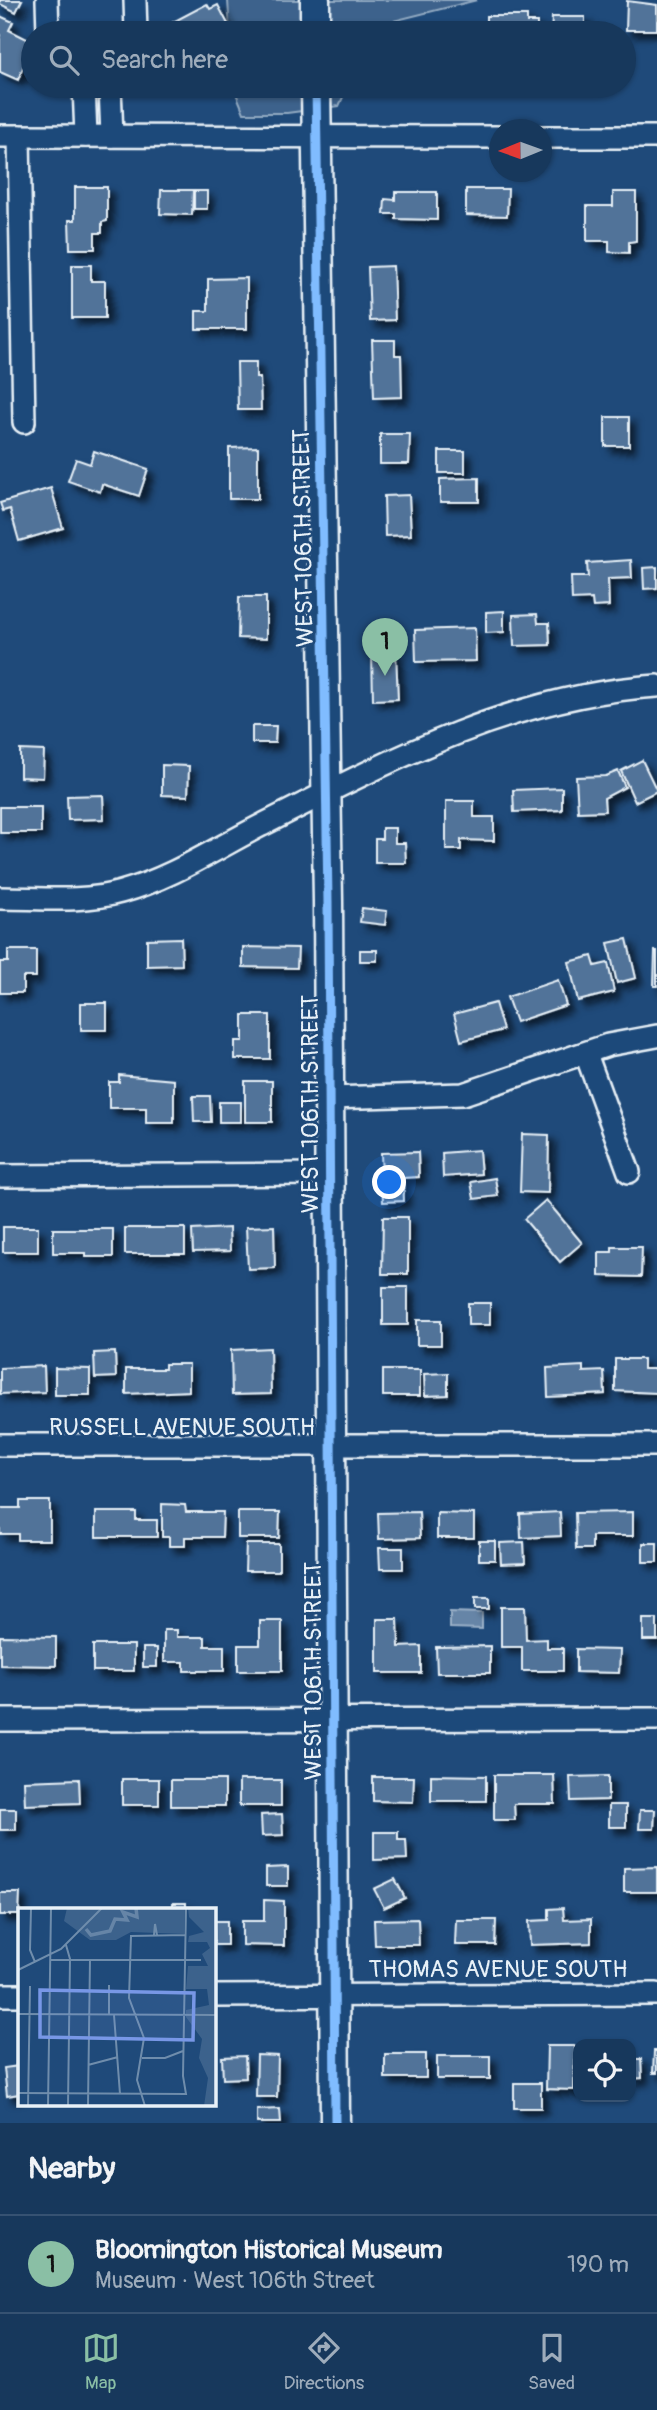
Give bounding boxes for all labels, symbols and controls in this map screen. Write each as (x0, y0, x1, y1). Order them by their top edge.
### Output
search box (21, 21, 636, 98)
icon: search (45, 41, 83, 79)
text: Search here (101, 44, 228, 76)
north arrow (489, 119, 552, 182)
street label: WEST 106TH STREET (287, 429, 320, 647)
pin: 1 (362, 618, 408, 676)
street label: WEST 106TH STREET (296, 995, 325, 1213)
your location (372, 1165, 406, 1199)
street label: RUSSELL AVENUE SOUTH (49, 1413, 315, 1442)
street label: WEST 106TH STREET (299, 1562, 328, 1780)
inset map (18, 1908, 215, 2106)
street label: THOMAS AVENUE SOUTH (368, 1955, 628, 1984)
map controls (573, 2039, 636, 2102)
button: locate (573, 2039, 636, 2102)
text: Nearby (28, 2150, 115, 2187)
text: Bloomington Historical Museum (95, 2234, 443, 2266)
text: 1 (47, 2250, 56, 2279)
text: 190 m (567, 2250, 629, 2279)
text: Museum · West 106th Street (95, 2266, 375, 2295)
tab: Map (82, 2329, 120, 2395)
tab: Directions (284, 2329, 364, 2395)
tab: Saved (528, 2329, 575, 2395)

